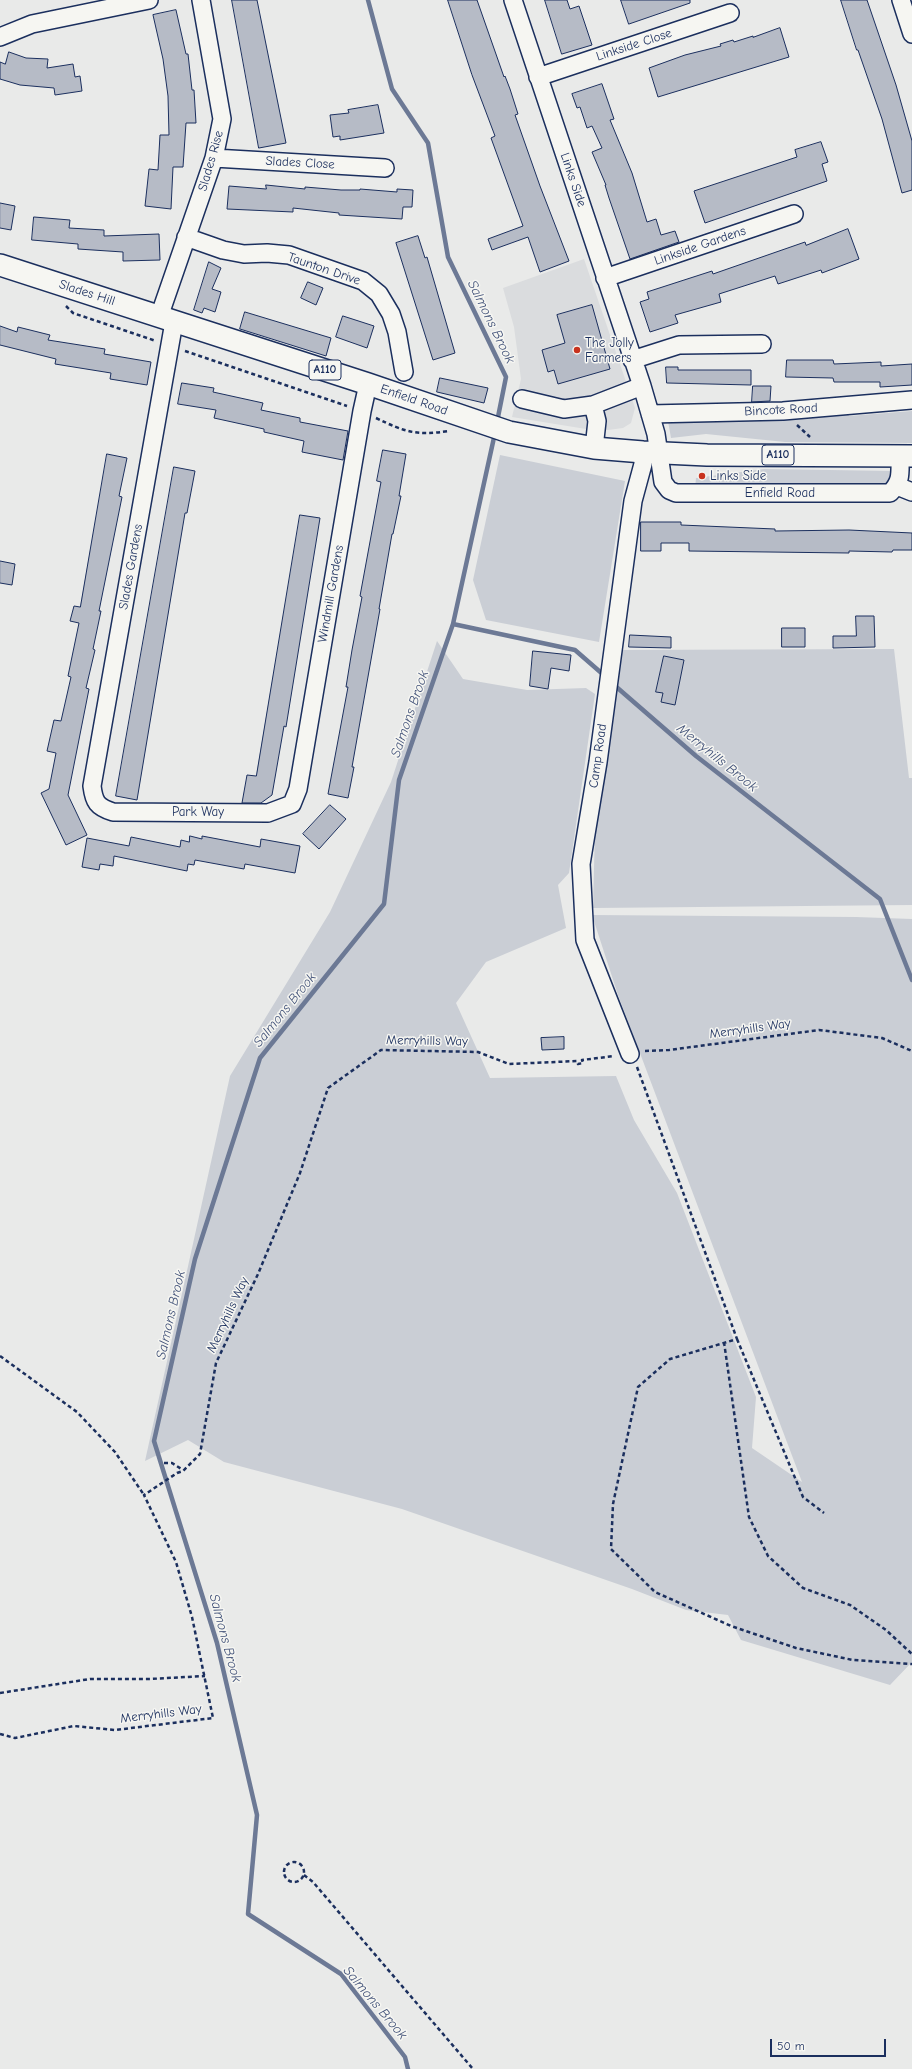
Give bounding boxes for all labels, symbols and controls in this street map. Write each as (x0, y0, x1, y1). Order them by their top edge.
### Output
street label: Linkside Close (594, 25, 674, 65)
street label: Slades Rise (195, 129, 227, 193)
street label: Links Side (556, 151, 590, 209)
street label: Slades Close (265, 153, 335, 173)
street label: Linkside Gardens (652, 223, 748, 269)
street label: Taunton Drive (286, 249, 362, 289)
street label: Slades Hill (57, 277, 117, 309)
water label: Salmons Brook (464, 278, 518, 366)
place label: The Jolly Farmers (585, 335, 634, 366)
marker: The Jolly Farmers (572, 345, 582, 355)
road number: A110 (309, 360, 341, 380)
street label: Enfield Road (378, 381, 450, 419)
street label: Bincote Road (744, 400, 818, 420)
road number: A110 (762, 445, 794, 465)
place label: Links Side (710, 468, 766, 484)
marker: Links Side (697, 471, 707, 481)
street label: Enfield Road (745, 485, 815, 501)
street label: Slades Gardens (116, 523, 146, 611)
street label: Windmill Gardens (315, 544, 347, 644)
water label: Salmons Brook (387, 668, 433, 760)
water label: Merryhills Brook (673, 720, 761, 796)
street label: Camp Road (586, 723, 610, 789)
street label: Park Way (172, 804, 224, 820)
water label: Salmons Brook (250, 969, 320, 1051)
street label: Merryhills Way (708, 1016, 792, 1042)
street label: Merryhills Way (386, 1032, 468, 1050)
water label: Salmons Brook (153, 1269, 189, 1361)
street label: Merryhills Way (204, 1275, 252, 1355)
water label: Salmons Brook (205, 1592, 245, 1684)
street label: Merryhills Way (119, 1701, 203, 1727)
water label: Salmons Brook (339, 1963, 411, 2043)
scale bar (772, 2031, 888, 2057)
text: 50 m (777, 2039, 805, 2053)

